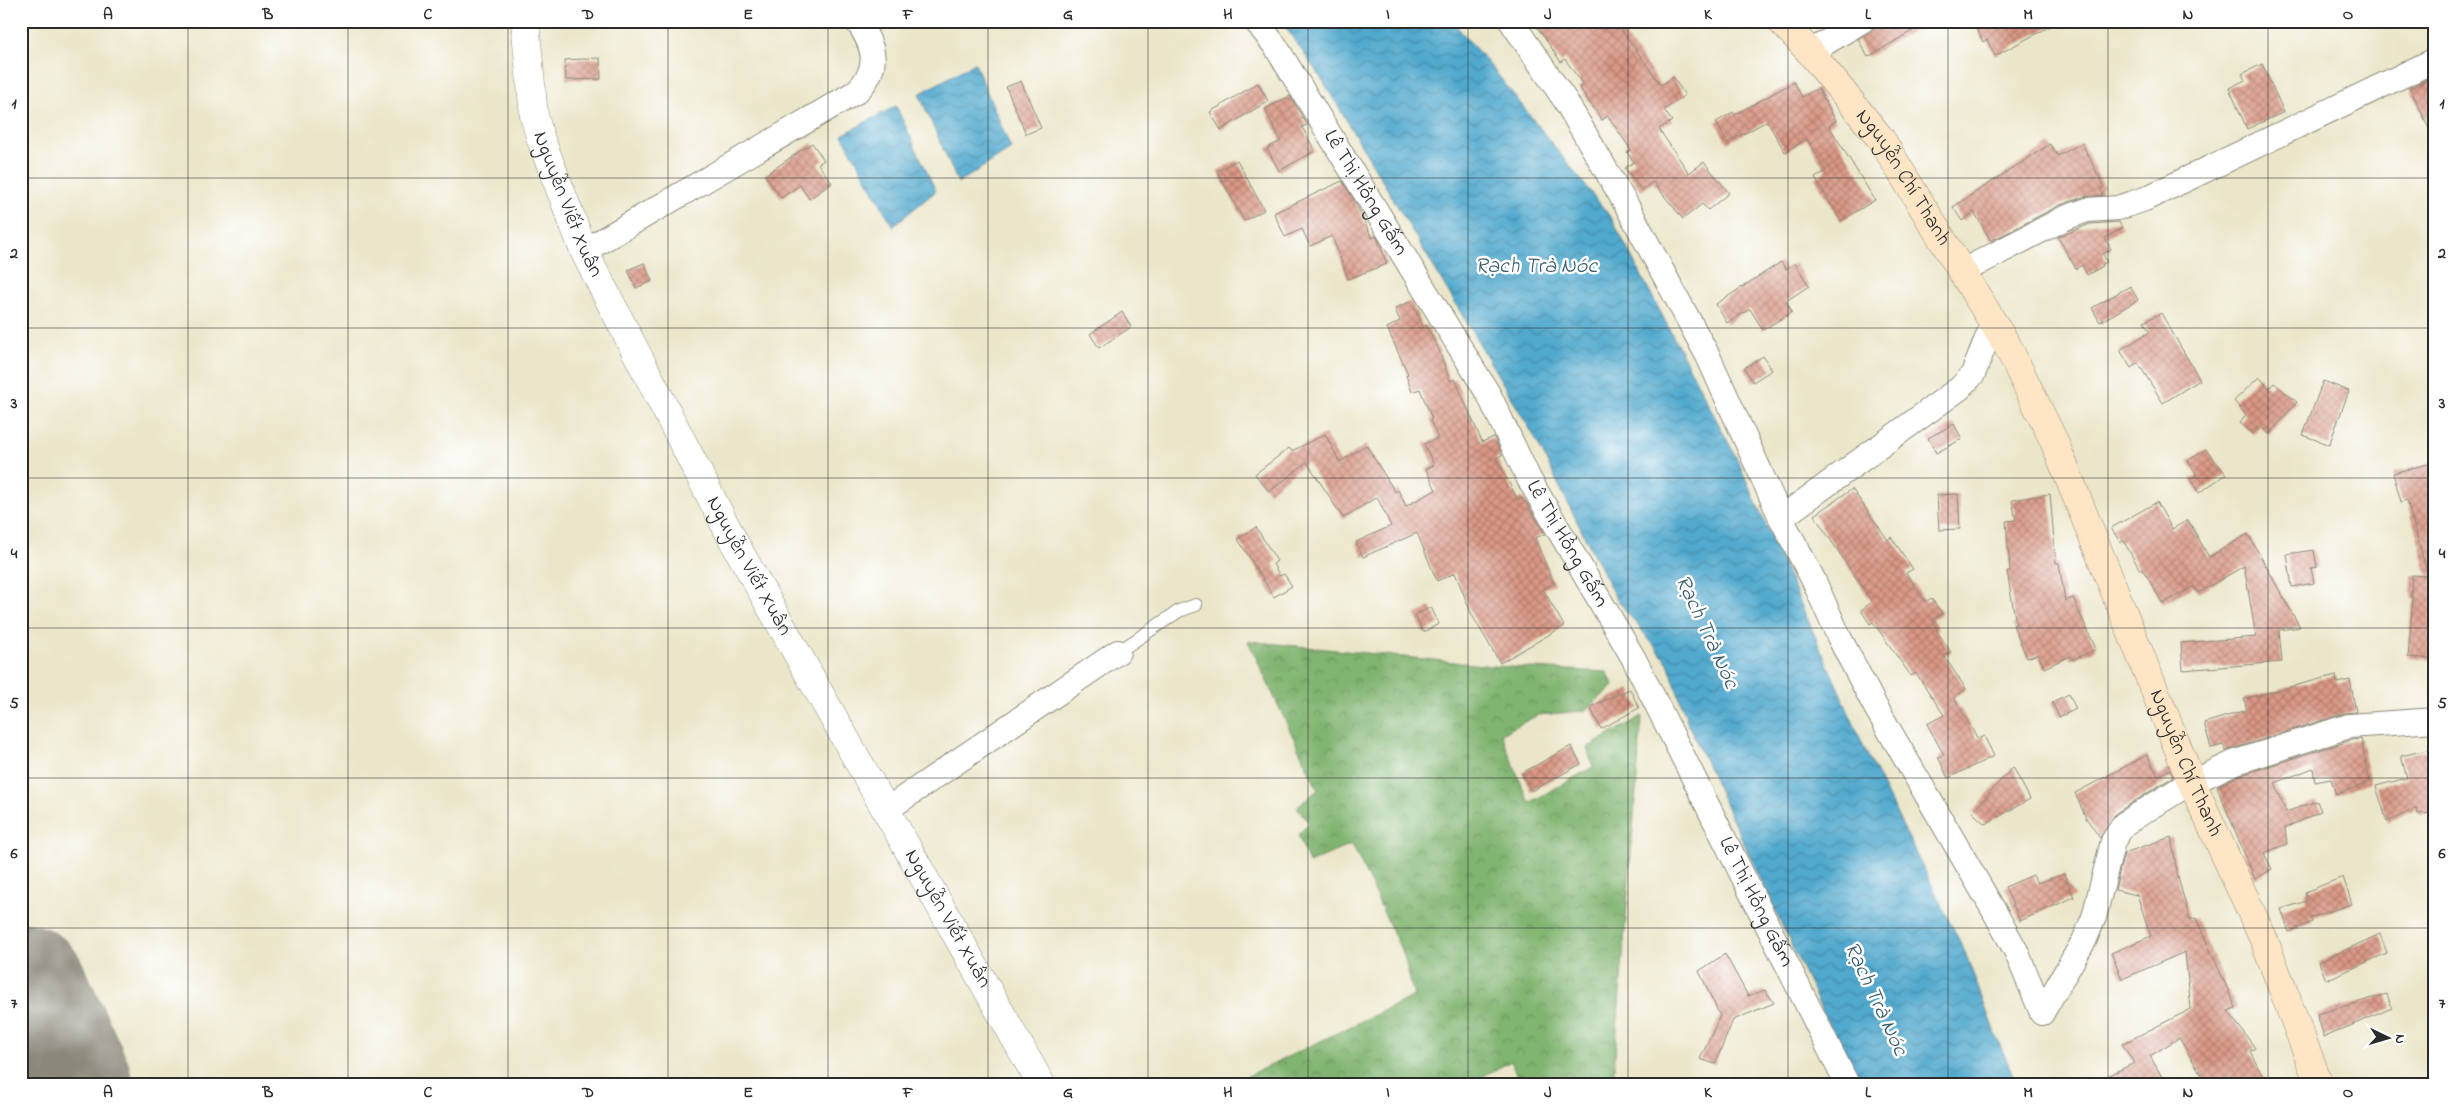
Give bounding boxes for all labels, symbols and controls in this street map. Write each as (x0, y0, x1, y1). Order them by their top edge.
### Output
text: A (103, 3, 113, 27)
text: B (262, 3, 274, 27)
text: C (424, 3, 433, 27)
text: D (581, 3, 594, 27)
text: E (743, 3, 753, 27)
text: F (902, 3, 914, 27)
text: G (1063, 3, 1073, 27)
text: H (1223, 3, 1233, 27)
text: I (1386, 3, 1390, 27)
text: J (1544, 3, 1552, 27)
text: K (1704, 3, 1713, 27)
text: L (1865, 3, 1872, 27)
text: M (2023, 3, 2033, 27)
text: N (2183, 3, 2194, 27)
text: O (2343, 3, 2354, 27)
text: 1 (11, 92, 17, 116)
text: 1 (2439, 92, 2445, 116)
street label: Nguyễn Chí Thanh (1848, 103, 1958, 252)
street label: Lê Thị Hồng Gấm (1315, 124, 1415, 262)
street label: Nguyễn Viết Xuân (524, 128, 610, 283)
text: 2 (9, 242, 18, 266)
text: 2 (2437, 242, 2446, 266)
water label: Rạch Trà Nóc (1475, 251, 1598, 283)
text: 3 (10, 392, 18, 416)
text: 3 (2438, 392, 2446, 416)
street label: Lê Thị Hồng Gấm (1518, 475, 1616, 613)
street label: Nguyễn Viết Xuân (698, 491, 799, 641)
text: 4 (10, 542, 18, 566)
text: 4 (2438, 542, 2446, 566)
water label: Rạch Trà Nóc (1666, 570, 1747, 695)
street label: Nguyễn Chí Thanh (2141, 685, 2230, 842)
text: 5 (9, 692, 19, 716)
text: 5 (2437, 692, 2447, 716)
street label: Lê Thị Hồng Gấm (1710, 832, 1801, 972)
text: 6 (9, 842, 18, 866)
text: 6 (2437, 842, 2446, 866)
street label: Nguyễn Viết Xuân (896, 844, 999, 994)
water label: Rạch Trà Nóc (1835, 937, 1916, 1062)
text: 7 (11, 992, 18, 1016)
text: 7 (2439, 992, 2446, 1016)
north arrow (2364, 1012, 2414, 1062)
text: N (2389, 1033, 2410, 1045)
text: A (103, 1081, 113, 1105)
text: B (262, 1081, 274, 1105)
text: C (424, 1081, 433, 1105)
text: D (581, 1081, 594, 1105)
text: E (743, 1081, 753, 1105)
text: F (902, 1081, 914, 1105)
text: G (1063, 1081, 1073, 1105)
text: H (1223, 1081, 1233, 1105)
text: I (1386, 1081, 1390, 1105)
text: J (1544, 1081, 1552, 1105)
text: K (1704, 1081, 1713, 1105)
text: L (1865, 1081, 1872, 1105)
text: M (2023, 1081, 2033, 1105)
text: N (2183, 1081, 2194, 1105)
text: O (2343, 1081, 2354, 1105)

